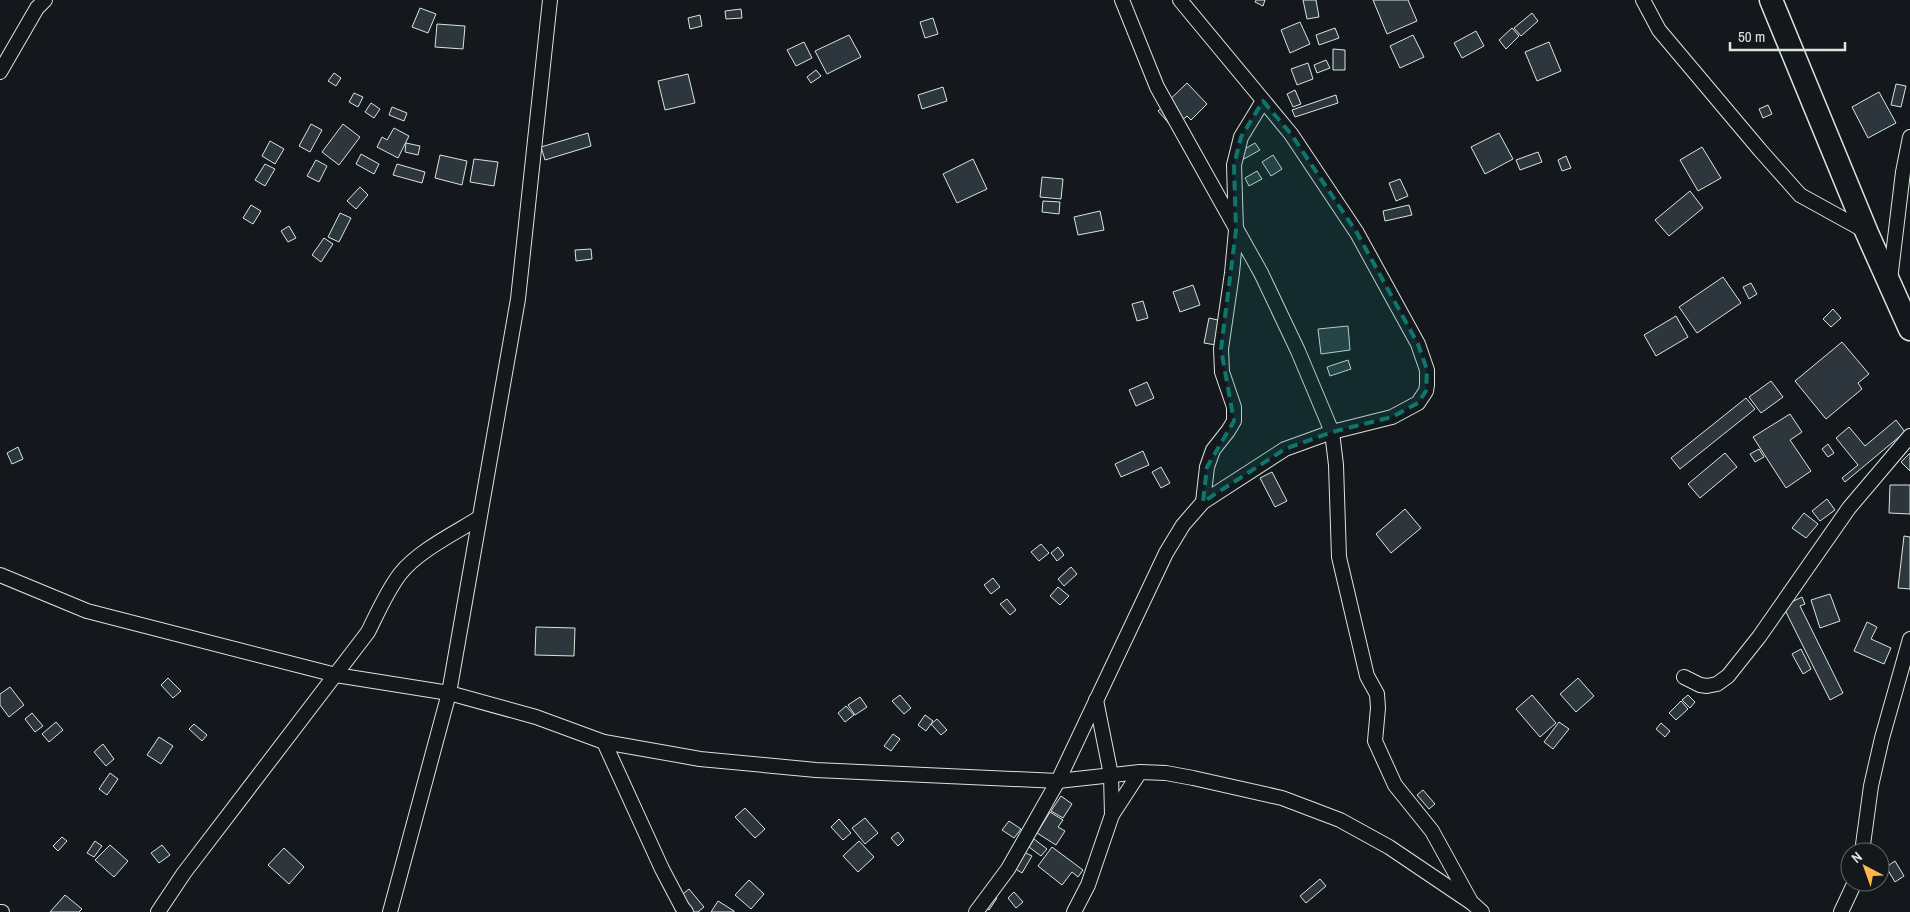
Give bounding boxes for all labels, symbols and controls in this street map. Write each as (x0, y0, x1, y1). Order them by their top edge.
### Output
scale bar (1730, 20, 1845, 52)
text: 50 m (1738, 26, 1765, 47)
north arrow (1840, 842, 1890, 892)
text: N (1847, 848, 1866, 867)

